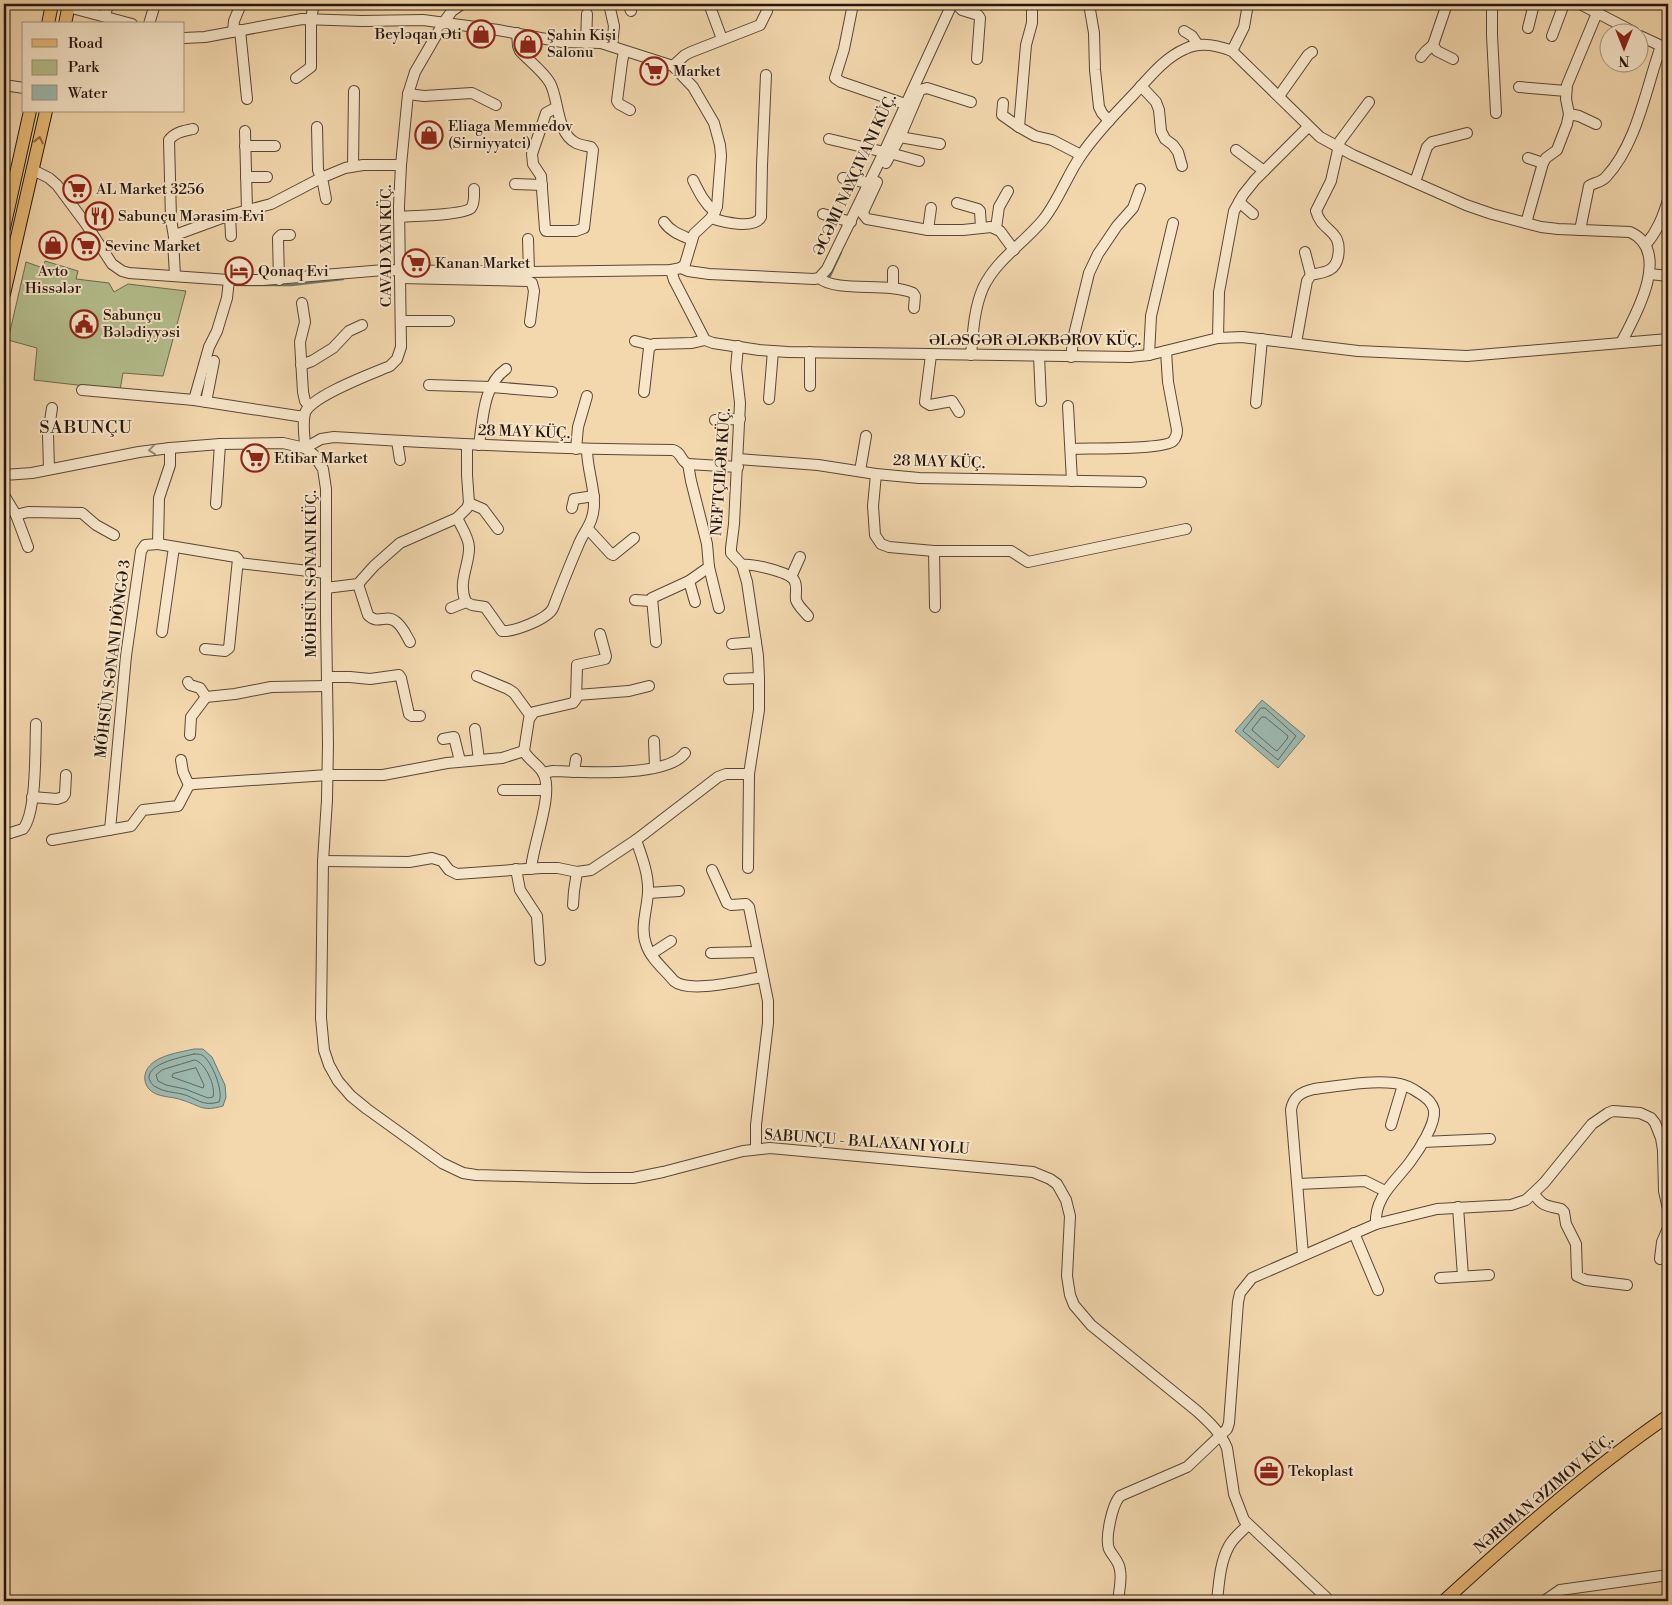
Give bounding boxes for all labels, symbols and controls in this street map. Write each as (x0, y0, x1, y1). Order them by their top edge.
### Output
shop icon: Beyləqan Əti (466, 19, 496, 49)
legend (22, 22, 185, 112)
north arrow (1600, 22, 1650, 72)
place label: Beyləqan Əti (374, 25, 462, 44)
place label: Şahin Kişi Salonu (547, 26, 617, 62)
shop icon: Şahin Kişi Salonu (513, 29, 543, 59)
text: Road (68, 34, 103, 53)
text: N (1618, 51, 1630, 69)
supermarket icon: Market (639, 56, 669, 86)
text: Park (68, 58, 100, 77)
place label: Market (673, 62, 721, 81)
text: Water (67, 84, 108, 103)
street label: ƏCƏMI NAXÇIVANI KÜÇ. (808, 91, 901, 259)
place label: Eliaga Memmedov (Sirniyyatci) (448, 117, 573, 153)
shop icon: Eliaga Memmedov (Sirniyyatci) (414, 120, 444, 150)
one-way arrow (33, 136, 44, 145)
supermarket icon: AL Market 3256 (62, 174, 92, 204)
place label: AL Market 3256 (95, 180, 204, 199)
street label: CAVAD XAN KÜÇ. (376, 185, 396, 307)
restaurant icon: Sabunçu Mərasim Evi (84, 201, 114, 231)
place label: Sabunçu Mərasim Evi (118, 207, 264, 226)
shop icon: Avto Hissələr (38, 230, 68, 260)
supermarket icon: Sevinc Market (71, 231, 101, 261)
place label: Sevinc Market (105, 237, 202, 256)
supermarket icon: Kanan Market (401, 248, 431, 278)
place label: Kanan Market (435, 254, 531, 273)
hotel icon: Qonaq Evi (224, 256, 254, 286)
place label: Avto Hissələr (25, 262, 82, 298)
place label: Qonaq Evi (258, 262, 329, 281)
place label: Sabunçu Bələdiyyəsi (102, 306, 180, 342)
public building icon: Sabunçu Bələdiyyəsi (69, 309, 99, 339)
street label: ƏLƏSGƏR ƏLƏKBƏROV KÜÇ. (929, 330, 1141, 350)
street label: NEFTÇILƏR KÜÇ. (706, 407, 735, 537)
district label: SABUNÇU (39, 416, 133, 439)
street label: 28 MAY KÜÇ. (477, 420, 571, 443)
supermarket icon: Etibar Market (240, 443, 270, 473)
one-way arrow (148, 444, 156, 455)
place label: Etibar Market (274, 449, 369, 468)
street label: 28 MAY KÜÇ. (892, 450, 986, 473)
street label: MÖHSÜN SƏNANI KÜÇ. (301, 490, 321, 658)
street label: MÖHSÜN SƏNANI DÖNGƏ 3 (90, 558, 135, 759)
street label: SABUNÇU - BALAXANI YOLU (764, 1125, 970, 1159)
street label: NƏRIMAN ƏZIMOV KÜÇ. (1470, 1429, 1618, 1558)
office icon: Tekoplast (1254, 1456, 1284, 1486)
place label: Tekoplast (1288, 1462, 1354, 1481)

